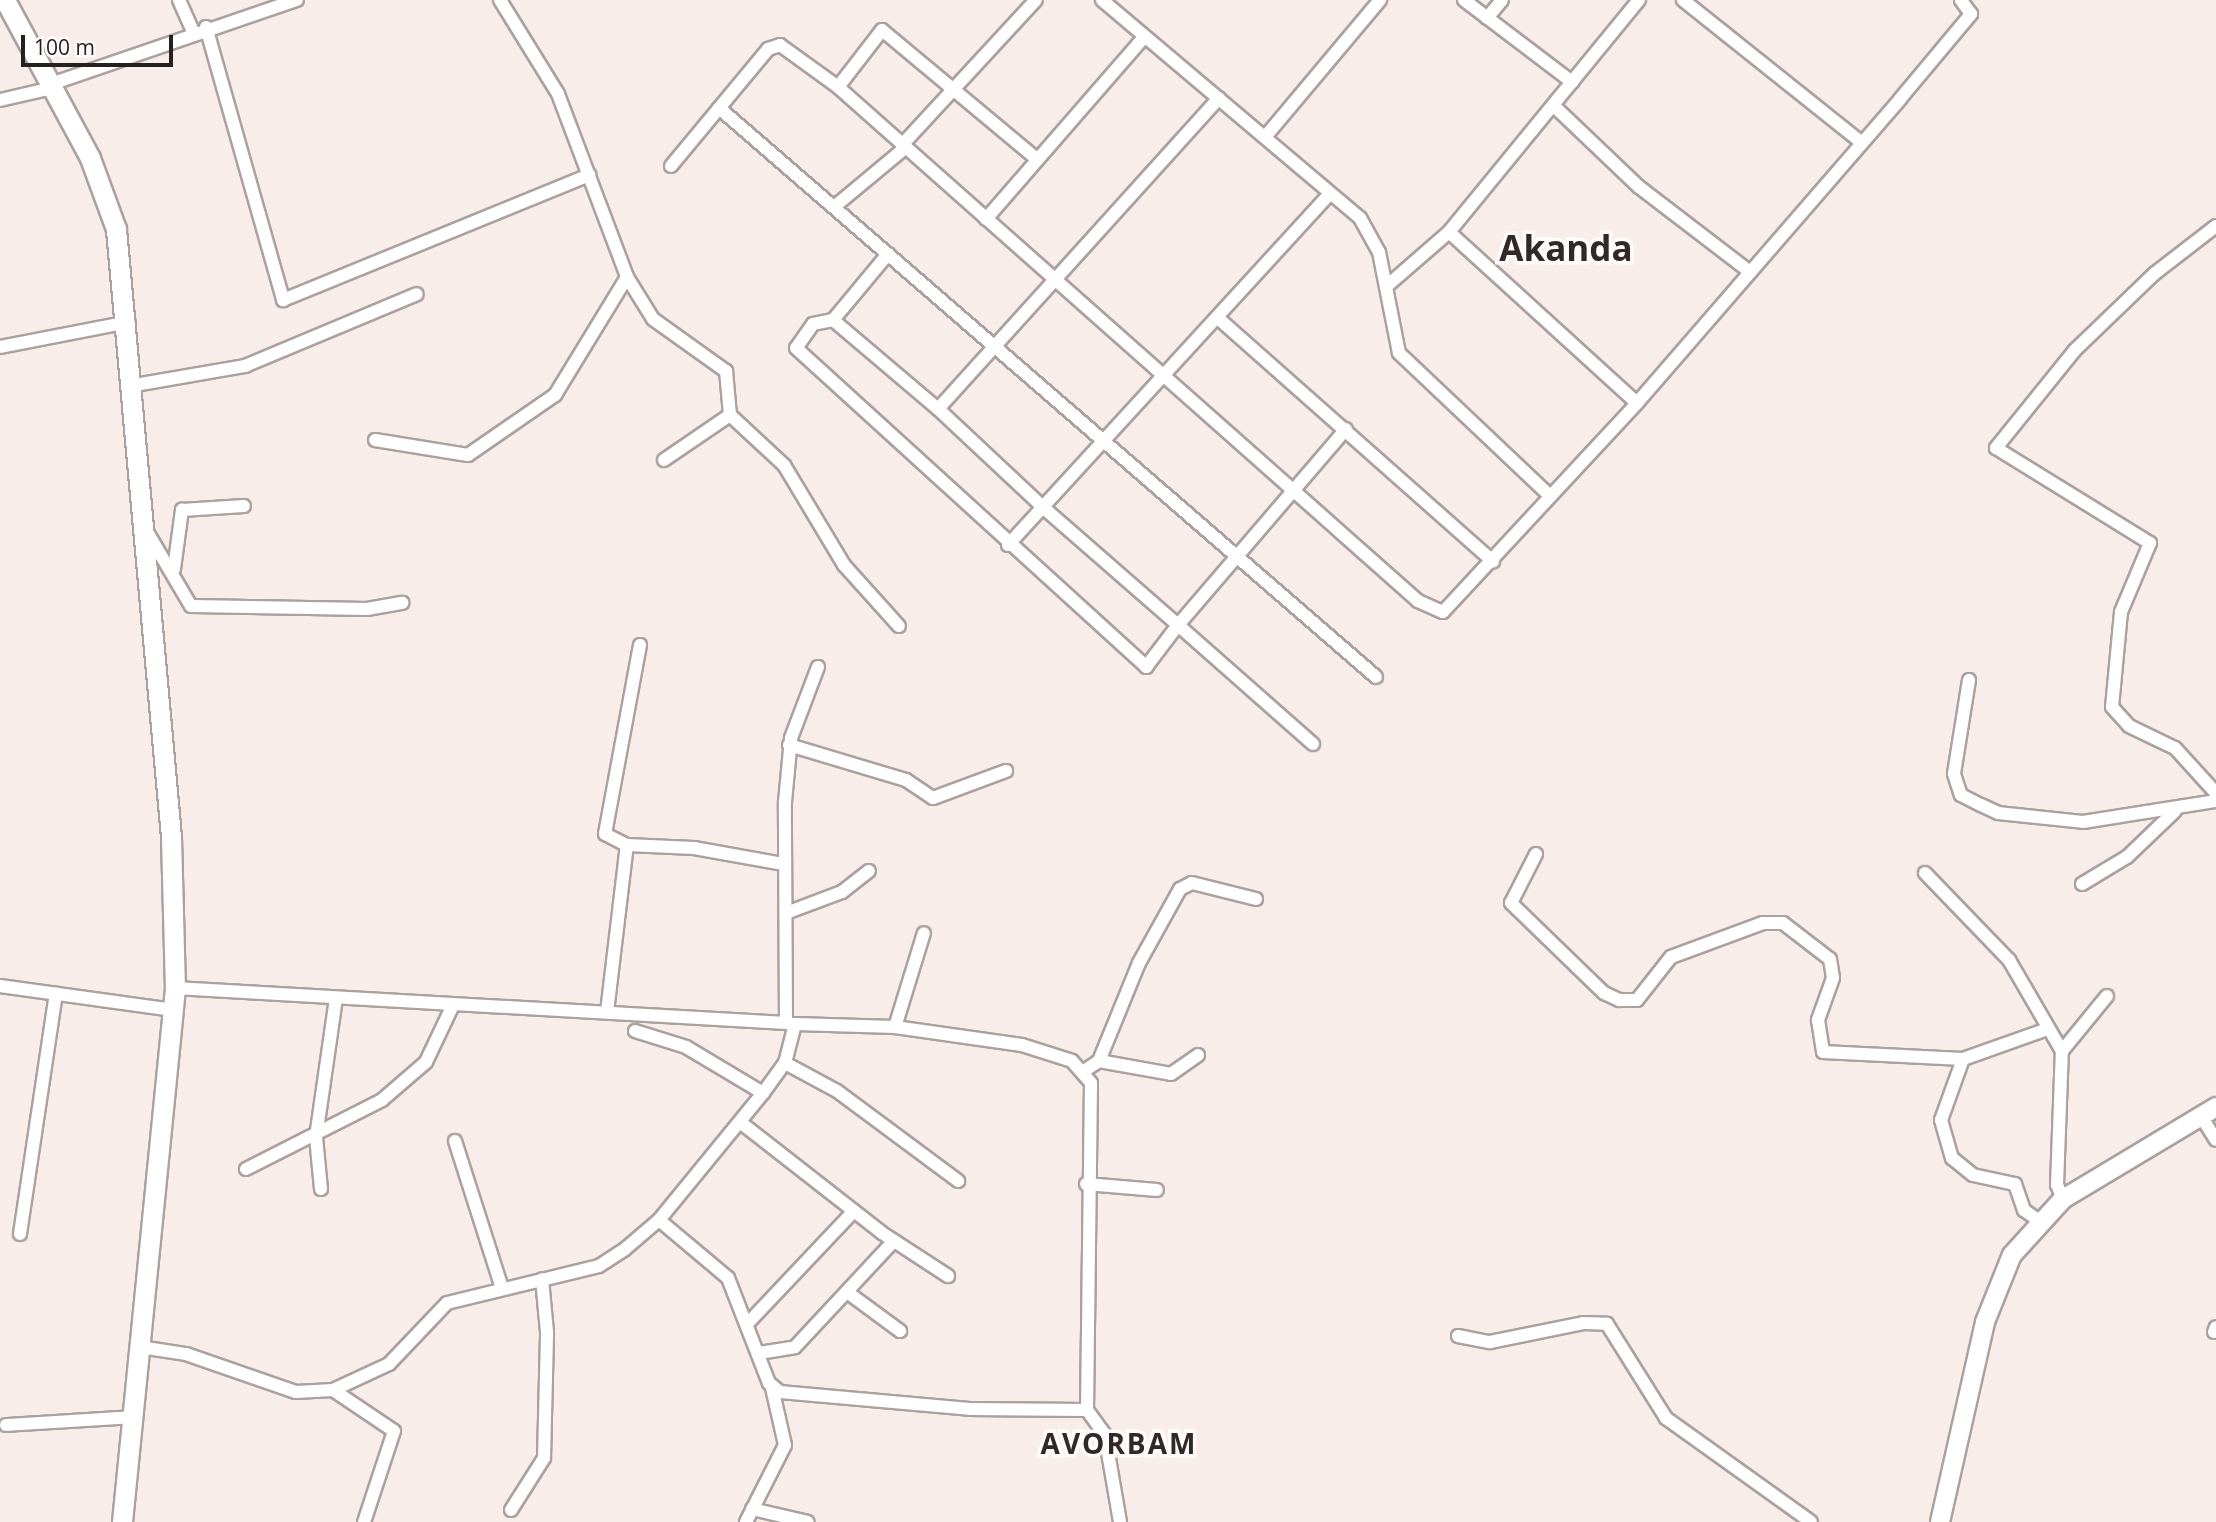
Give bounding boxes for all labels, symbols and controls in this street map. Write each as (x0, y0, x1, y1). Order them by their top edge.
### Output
scale bar (24, 21, 177, 65)
text: 100 m (34, 33, 95, 61)
district label: Akanda (1499, 227, 1633, 269)
district label: AVORBAM (1041, 1426, 1197, 1460)

